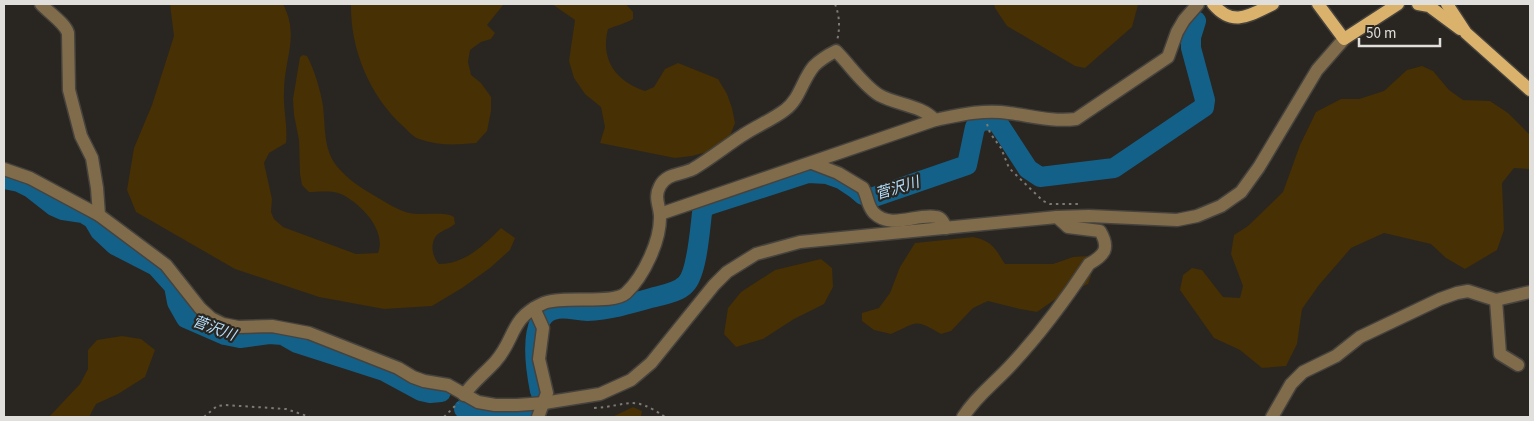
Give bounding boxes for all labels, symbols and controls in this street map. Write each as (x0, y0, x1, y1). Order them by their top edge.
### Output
scale bar (1359, 15, 1440, 47)
text: 50 m (1366, 23, 1396, 44)
water label: 菅沢川 (873, 171, 924, 205)
water label: 菅沢川 (189, 311, 240, 347)

